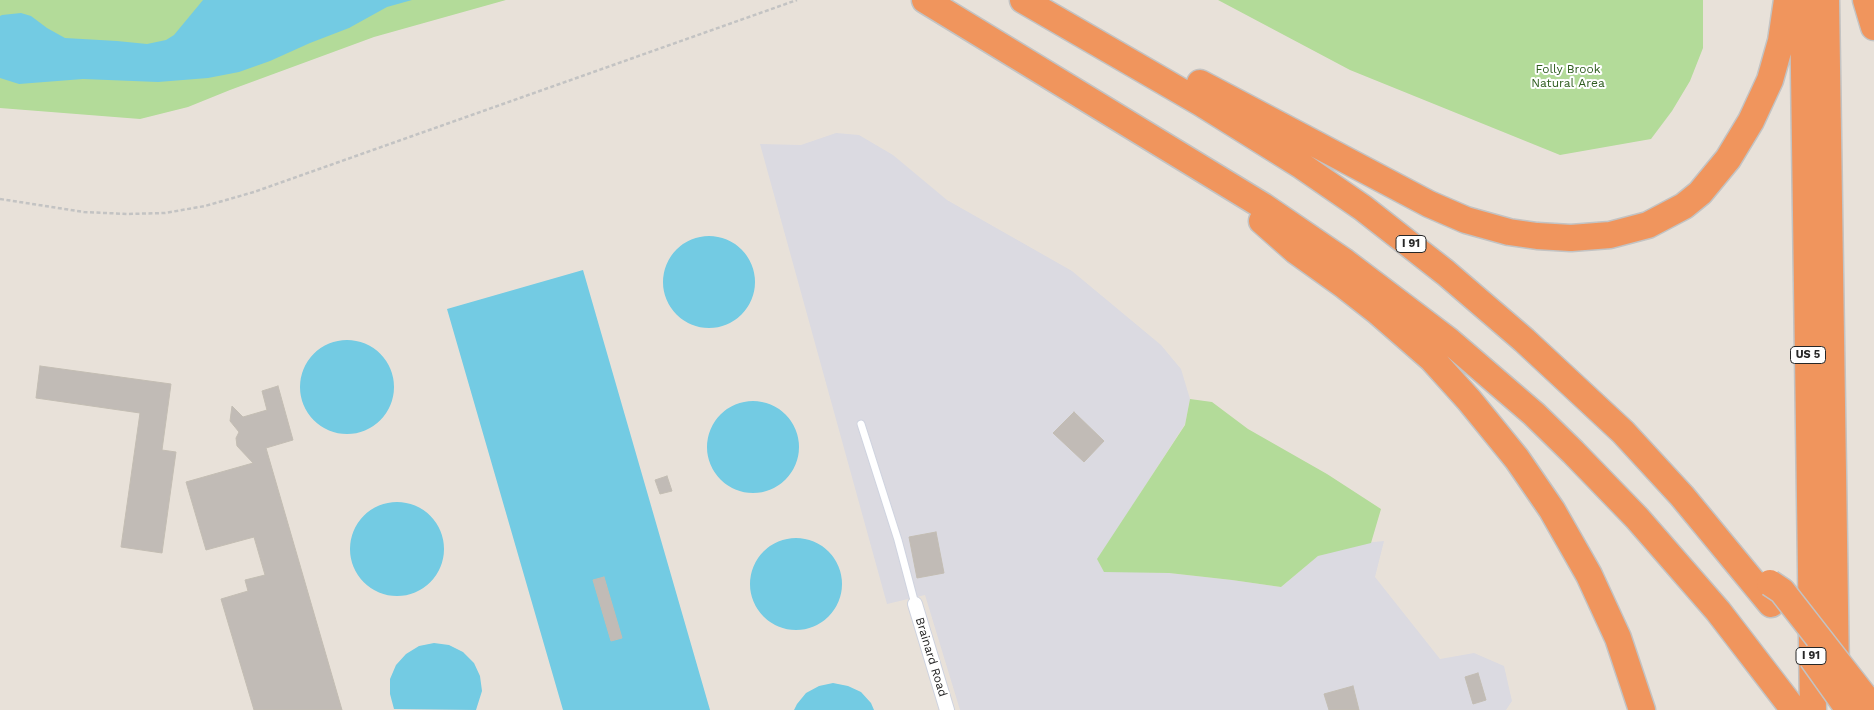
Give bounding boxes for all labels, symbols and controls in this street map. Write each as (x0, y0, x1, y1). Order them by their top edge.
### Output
park label: Folly Brook Natural Area (1531, 62, 1605, 90)
road number: I 91 (1396, 235, 1426, 252)
road number: US 5 (1790, 346, 1826, 364)
street label: Brainard Road (912, 616, 950, 698)
road number: I 91 (1796, 648, 1826, 664)

